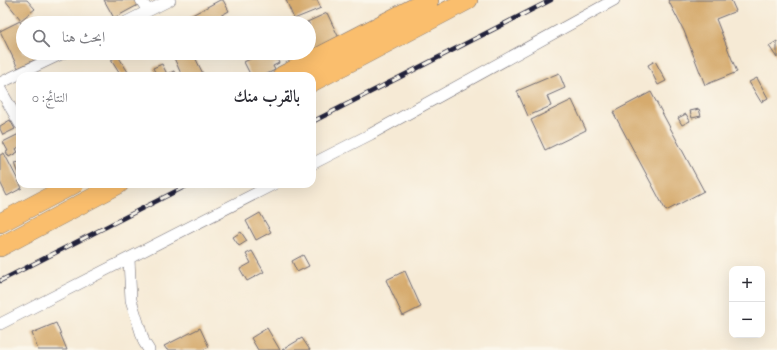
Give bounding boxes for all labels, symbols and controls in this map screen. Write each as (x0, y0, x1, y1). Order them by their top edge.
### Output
search box (16, 16, 316, 60)
icon: search (30, 27, 52, 49)
text: ابحث هنا (62, 28, 105, 49)
text: بالقرب منك (234, 86, 300, 110)
text: النتائج: 0 (32, 90, 68, 108)
map controls (729, 266, 765, 338)
button: + (729, 266, 765, 302)
button: − (729, 302, 765, 338)

